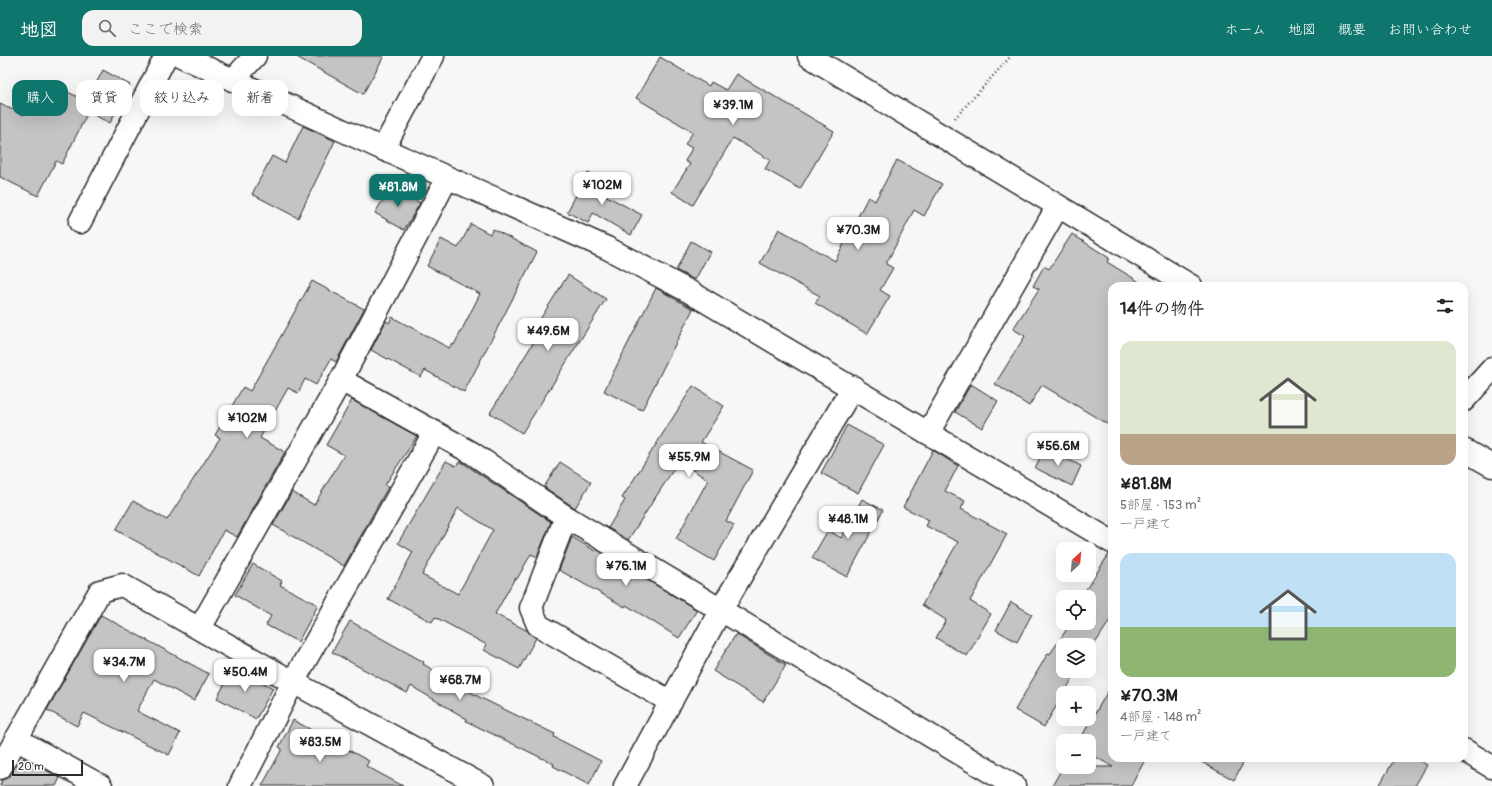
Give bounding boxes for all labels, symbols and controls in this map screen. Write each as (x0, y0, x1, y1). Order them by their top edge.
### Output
search box (82, 10, 362, 46)
icon: search (96, 17, 118, 39)
text: 地図 (20, 18, 58, 42)
text: ここで検索 (128, 20, 203, 39)
text: ホーム (1225, 21, 1266, 38)
text: 地図 (1288, 21, 1316, 38)
text: 概要 (1338, 21, 1366, 38)
text: お問い合わせ (1388, 21, 1472, 38)
chip: 購入 (12, 80, 68, 116)
chip: 賃貸 (76, 80, 132, 116)
chip: 絞り込み (140, 80, 224, 116)
chip: 新着 (232, 80, 288, 116)
pin: ¥39.1M (700, 92, 766, 126)
text: ¥39.1M (713, 97, 753, 113)
pin: ¥102M (574, 172, 630, 206)
pin: ¥81.8M (365, 174, 431, 208)
text: ¥102M (582, 177, 622, 193)
text: ¥81.8M (378, 179, 418, 195)
pin: ¥70.3M (825, 217, 891, 251)
text: ¥70.3M (836, 222, 880, 238)
icon: filters (1434, 295, 1456, 317)
text: 14件の物件 (1120, 298, 1205, 319)
pin: ¥49.6M (515, 318, 581, 352)
text: ¥49.6M (526, 323, 570, 339)
icon: home (1252, 367, 1324, 439)
pin: ¥102M (219, 405, 275, 439)
text: ¥102M (227, 410, 267, 426)
pin: ¥56.6M (1025, 433, 1091, 467)
text: ¥56.6M (1036, 438, 1080, 454)
pin: ¥55.9M (656, 444, 722, 478)
text: ¥55.9M (668, 449, 710, 465)
text: ¥81.8M (1120, 473, 1172, 494)
text: 5部屋 · 153 m² (1120, 497, 1201, 513)
pin: ¥48.1M (815, 506, 881, 540)
text: ¥48.1M (828, 511, 868, 527)
text: 一戸建て (1120, 516, 1172, 532)
north arrow (1056, 542, 1096, 582)
map controls (1056, 542, 1096, 774)
pin: ¥76.1M (593, 553, 659, 587)
text: ¥76.1M (606, 558, 646, 574)
icon: home (1252, 579, 1324, 651)
button: locate (1056, 590, 1096, 630)
button: layers (1056, 638, 1096, 678)
pin: ¥34.7M (91, 649, 157, 683)
text: ¥34.7M (103, 654, 145, 670)
pin: ¥50.4M (212, 659, 278, 693)
text: ¥50.4M (223, 664, 267, 680)
pin: ¥68.7M (427, 667, 493, 701)
text: ¥68.7M (439, 672, 481, 688)
text: ¥70.3M (1120, 685, 1178, 706)
button: + (1056, 686, 1096, 726)
text: 4部屋 · 148 m² (1120, 709, 1201, 725)
text: 一戸建て (1120, 728, 1172, 744)
pin: ¥83.5M (287, 729, 353, 763)
text: ¥83.5M (299, 734, 341, 750)
button: − (1056, 734, 1096, 774)
scale bar (12, 758, 83, 777)
text: 20 m (18, 760, 44, 773)

